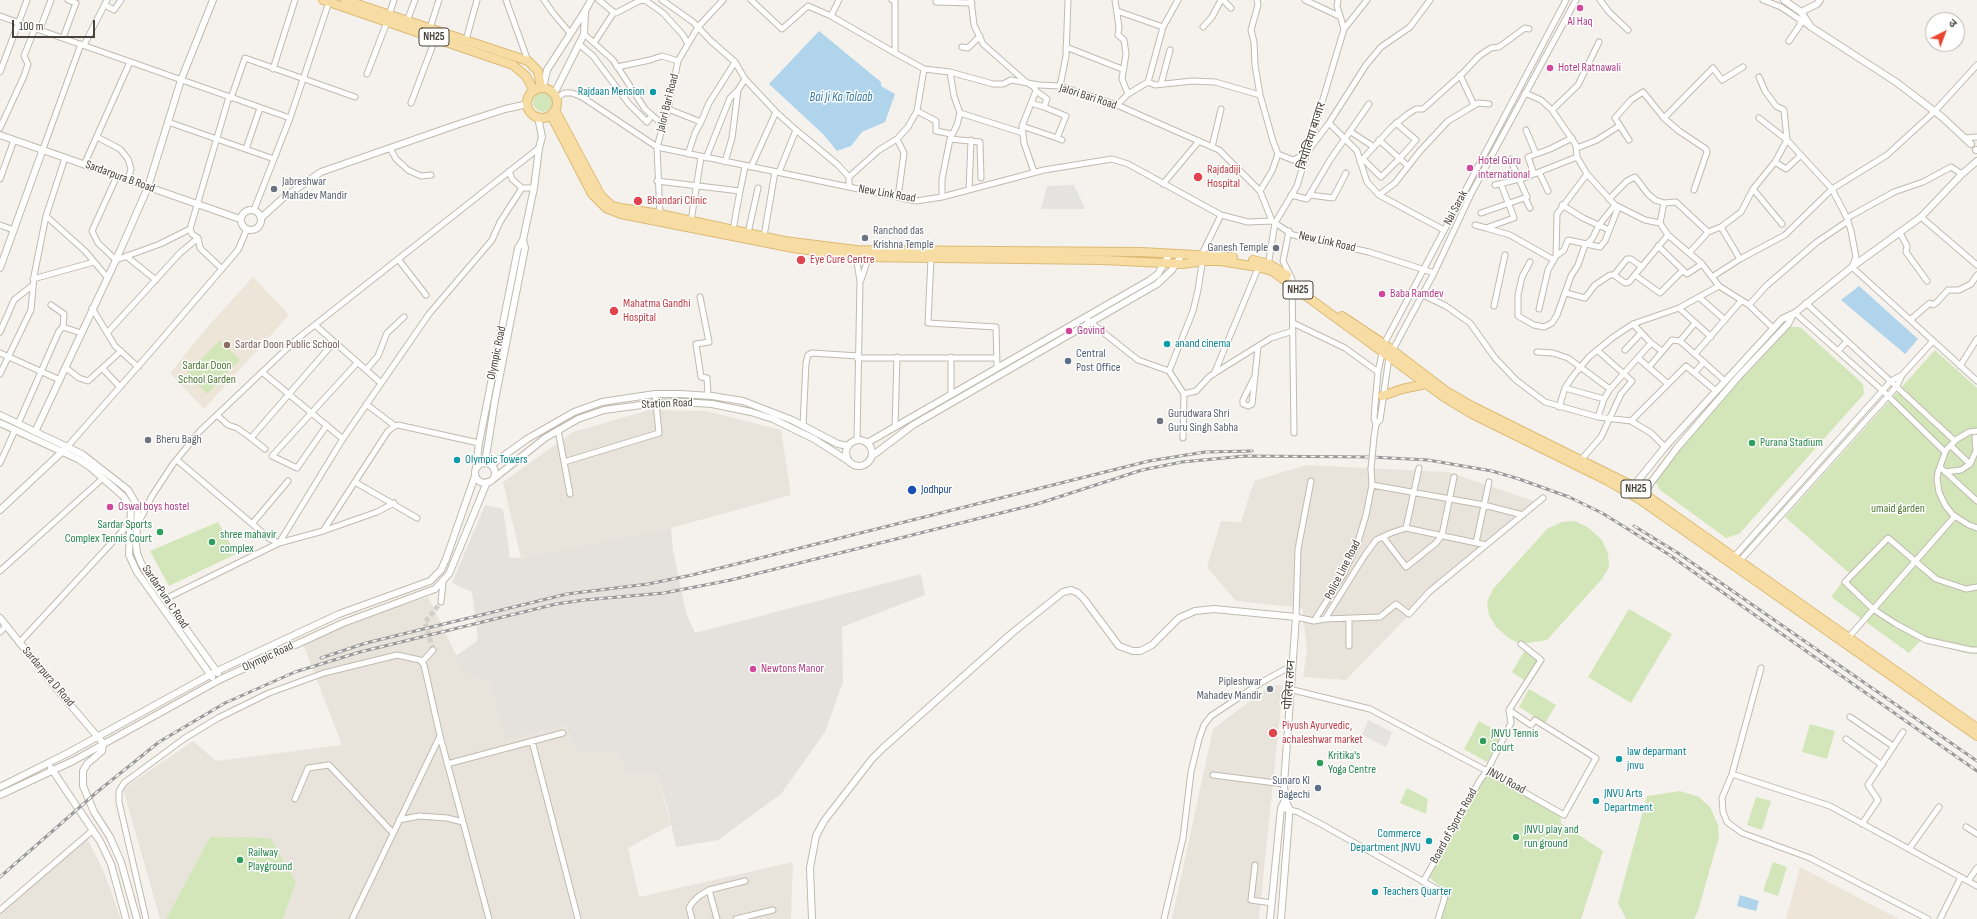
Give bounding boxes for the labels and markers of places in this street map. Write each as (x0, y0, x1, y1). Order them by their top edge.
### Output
marker: Al Haq (1575, 3, 1585, 13)
place label: Al Haq (1567, 15, 1593, 29)
place label: Hotel Ratnawali (1558, 61, 1621, 75)
marker: Hotel Ratnawali (1545, 63, 1555, 73)
place label: Rajdaan Mension (578, 85, 645, 99)
marker: Rajdaan Mension (648, 87, 658, 97)
place label: Hotel Guru international (1478, 154, 1530, 182)
place label: Rajdadiji Hospital (1207, 163, 1240, 191)
marker: Hotel Guru international (1465, 163, 1475, 173)
marker: Rajdadiji Hospital (1192, 171, 1204, 183)
place label: Jabreshwar Mahadev Mandir (282, 175, 347, 203)
marker: Jabreshwar Mahadev Mandir (269, 184, 279, 194)
place label: Bhandari Clinic (647, 194, 707, 208)
marker: Bhandari Clinic (632, 195, 644, 207)
place label: Ranchod das Krishna Temple (873, 224, 934, 252)
marker: Ranchod das Krishna Temple (860, 233, 870, 243)
place label: Ganesh Temple (1208, 241, 1268, 255)
marker: Ganesh Temple (1271, 243, 1281, 253)
place label: Eye Cure Centre (810, 253, 874, 267)
marker: Eye Cure Centre (795, 254, 807, 266)
place label: Baba Ramdev (1390, 287, 1444, 301)
marker: Baba Ramdev (1377, 289, 1387, 299)
place label: Mahatma Gandhi Hospital (623, 297, 690, 325)
marker: Mahatma Gandhi Hospital (608, 305, 620, 317)
place label: Govind (1077, 324, 1105, 338)
marker: Govind (1064, 326, 1074, 336)
place label: anand cinema (1175, 337, 1231, 351)
place label: Sardar Doon Public School (235, 338, 340, 352)
marker: anand cinema (1162, 339, 1172, 349)
marker: Sardar Doon Public School (222, 340, 232, 350)
place label: Central Post Office (1076, 347, 1121, 375)
marker: Central Post Office (1063, 356, 1073, 366)
place label: Gurudwara Shri Guru Singh Sabha (1168, 407, 1238, 435)
marker: Gurudwara Shri Guru Singh Sabha (1155, 416, 1165, 426)
place label: Bheru Bagh (156, 433, 202, 447)
marker: Bheru Bagh (143, 435, 153, 445)
place label: Purana Stadium (1760, 436, 1823, 450)
marker: Purana Stadium (1747, 438, 1757, 448)
place label: Olympic Towers (465, 453, 527, 467)
marker: Olympic Towers (452, 455, 462, 465)
place label: Jodhpur (921, 483, 952, 497)
marker: Jodhpur (906, 484, 918, 496)
place label: Oswal boys hostel (118, 500, 189, 514)
marker: Oswal boys hostel (105, 502, 115, 512)
place label: Sardar Sports Complex Tennis Court (65, 518, 152, 546)
marker: Sardar Sports Complex Tennis Court (155, 527, 165, 537)
place label: shree mahavir complex (220, 528, 277, 556)
marker: shree mahavir complex (207, 537, 217, 547)
place label: Newtons Manor (761, 662, 824, 676)
marker: Newtons Manor (748, 664, 758, 674)
place label: Pipleshwar Mahadev Mandir (1197, 675, 1262, 703)
marker: Pipleshwar Mahadev Mandir (1265, 684, 1275, 694)
place label: Piyush Ayurvedic, achaleshwar market (1282, 719, 1363, 747)
marker: Piyush Ayurvedic, achaleshwar market (1267, 727, 1279, 739)
place label: JNVU Tennis Court (1491, 727, 1539, 755)
marker: JNVU Tennis Court (1478, 736, 1488, 746)
place label: law deparmant jnvu (1627, 745, 1686, 773)
place label: Kritika's Yoga Centre (1328, 749, 1376, 777)
marker: law deparmant jnvu (1614, 754, 1624, 764)
marker: Kritika's Yoga Centre (1315, 758, 1325, 768)
place label: Sunaro KI Bagechi (1272, 774, 1310, 802)
marker: Sunaro KI Bagechi (1313, 783, 1323, 793)
place label: JNVU Arts Department (1604, 787, 1653, 815)
marker: JNVU Arts Department (1591, 796, 1601, 806)
place label: JNVU play and run ground (1524, 823, 1579, 851)
place label: Commerce Department JNVU (1350, 827, 1421, 855)
marker: JNVU play and run ground (1511, 832, 1521, 842)
marker: Commerce Department JNVU (1424, 836, 1434, 846)
place label: Railway Playground (248, 846, 292, 874)
marker: Railway Playground (235, 855, 245, 865)
place label: Teachers Quarter (1383, 885, 1452, 899)
marker: Teachers Quarter (1370, 887, 1380, 897)

